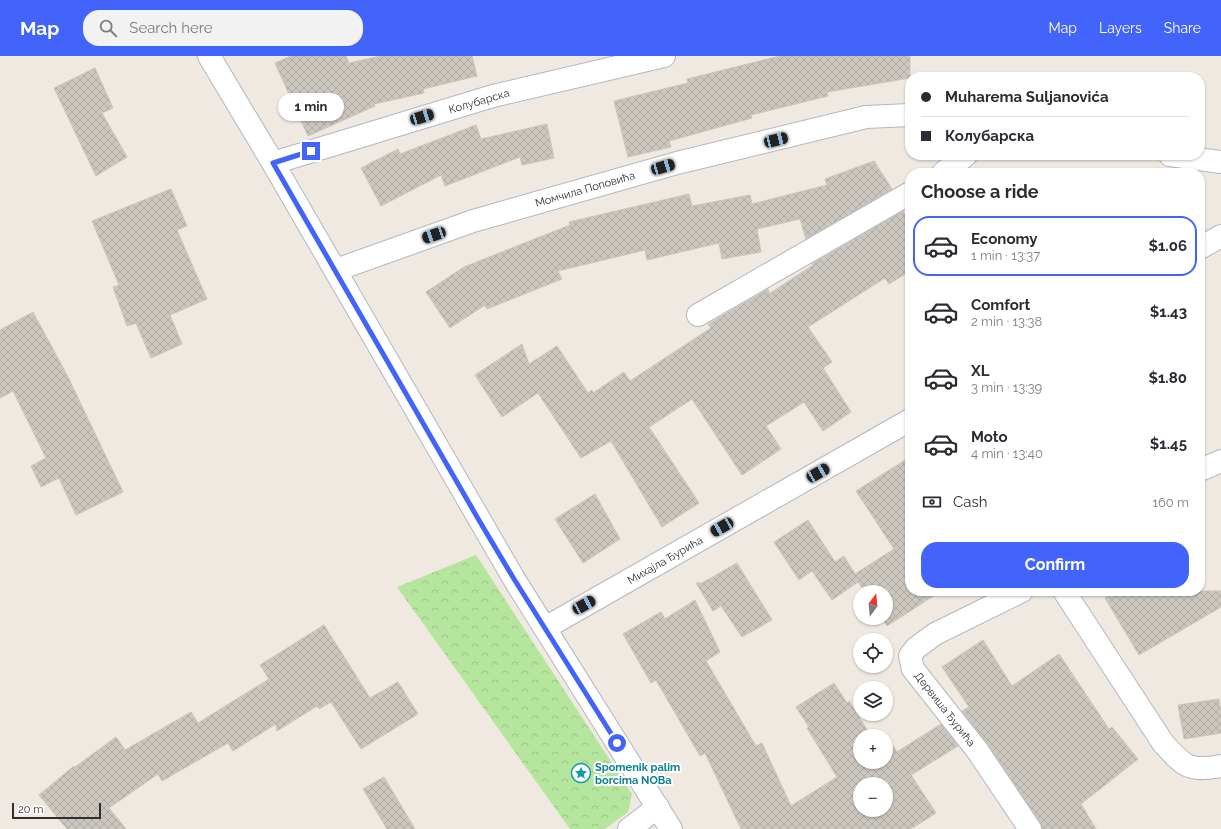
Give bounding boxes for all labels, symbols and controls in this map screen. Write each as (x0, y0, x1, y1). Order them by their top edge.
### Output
search box (83, 10, 363, 46)
text: Map (20, 17, 59, 39)
icon: search (97, 17, 119, 39)
text: Search here (129, 19, 213, 37)
text: Map (1049, 20, 1077, 36)
text: Layers (1099, 20, 1142, 36)
text: Share (1164, 20, 1201, 36)
street label: Колубарска (447, 87, 511, 116)
text: Muharema Suljanovića (945, 88, 1109, 106)
callout: 1 min (278, 93, 344, 121)
text: 1 min (295, 99, 327, 114)
car (409, 108, 435, 126)
text: Колубарска (945, 127, 1034, 145)
car (763, 131, 789, 149)
route end (302, 142, 320, 160)
car (650, 158, 676, 176)
street label: Момчила Поповића (534, 169, 636, 210)
text: Choose a ride (921, 181, 1039, 202)
car (421, 225, 447, 245)
icon: car (923, 228, 959, 264)
text: Economy (971, 230, 1038, 248)
text: $1.06 (1148, 237, 1187, 255)
text: 1 min · 13:37 (971, 248, 1040, 263)
icon: car (923, 294, 959, 330)
text: Comfort (971, 296, 1030, 314)
text: $1.43 (1150, 303, 1187, 321)
text: 2 min · 13:38 (971, 314, 1042, 329)
icon: car (923, 360, 959, 396)
text: XL (971, 362, 989, 380)
text: $1.80 (1148, 369, 1187, 387)
text: 3 min · 13:39 (971, 380, 1042, 395)
icon: car (923, 426, 959, 462)
text: Moto (971, 428, 1008, 446)
text: $1.45 (1150, 435, 1187, 453)
text: 4 min · 13:40 (971, 446, 1043, 461)
car (805, 462, 831, 484)
icon: cash (921, 491, 943, 513)
text: Cash (953, 493, 987, 511)
text: 160 m (1152, 495, 1189, 510)
car (709, 516, 735, 538)
street label: Михајла Ђурића (625, 534, 705, 587)
button: Confirm (921, 542, 1189, 588)
north arrow (853, 585, 893, 625)
map controls (853, 585, 893, 817)
car (571, 594, 597, 616)
button: locate (853, 633, 893, 673)
street label: Дервиша Ђурића (911, 669, 978, 749)
button: layers (853, 681, 893, 721)
button: + (853, 729, 893, 769)
route start (608, 734, 626, 752)
place label: Spomenik palim borcima NOBa (595, 761, 680, 787)
place icon: Spomenik palim borcima NOBa (570, 762, 592, 784)
button: − (853, 777, 893, 817)
scale bar (12, 801, 101, 820)
text: 20 m (18, 803, 43, 816)

